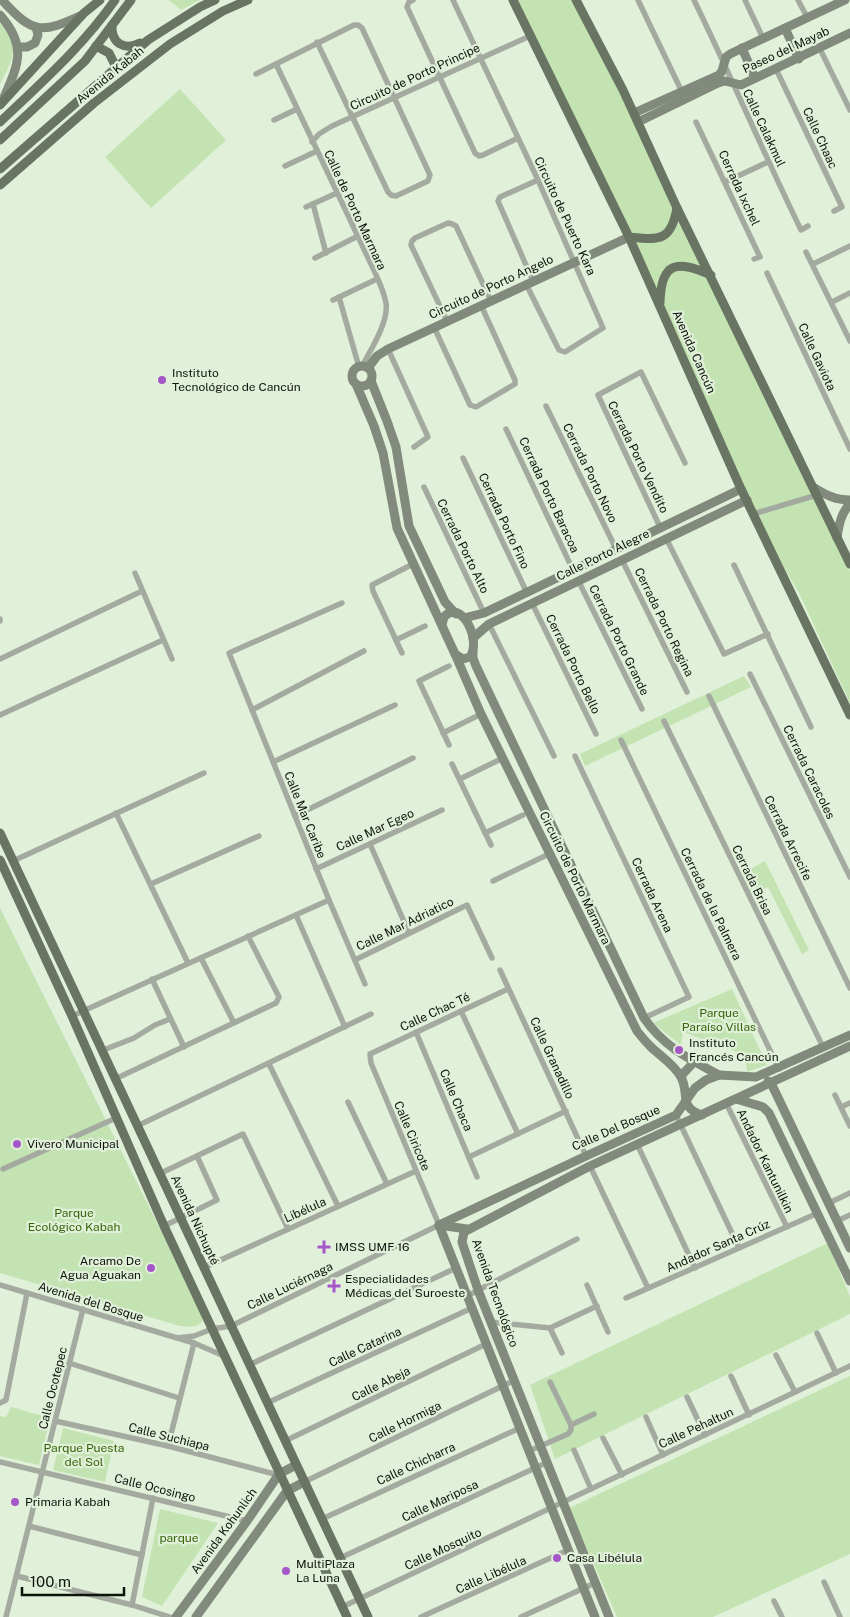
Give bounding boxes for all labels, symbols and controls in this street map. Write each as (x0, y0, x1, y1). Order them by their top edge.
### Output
street label: Paseo del Mayab (740, 24, 832, 76)
street label: Circuito de Porto Principe (348, 41, 482, 113)
street label: Avenida Kabah (74, 44, 147, 106)
street label: Calle Calakmul (740, 87, 788, 169)
street label: Calle Chaac (800, 105, 840, 171)
street label: Calle de Porto Marmara (321, 148, 389, 272)
street label: Cerrada Ixchel (715, 148, 763, 228)
street label: Circuito de Puerto Kara (531, 155, 599, 277)
street label: Circuito de Porto Angelo (427, 252, 556, 322)
street label: Avenida Cancún (669, 308, 719, 396)
street label: Calle Gaviota (795, 321, 839, 393)
place label: Instituto Tecnológico de Cancún (172, 366, 301, 394)
marker: Instituto Tecnológico de Cancún (156, 374, 168, 386)
street label: Cerrada Porto Vendito (605, 399, 671, 516)
street label: Cerrada Porto Novo (560, 421, 620, 525)
street label: Cerrada Porto Baracoa (516, 435, 582, 555)
street label: Cerrada Porto Fino (476, 471, 532, 571)
street label: Cerrada Porto Alto (434, 496, 492, 596)
street label: Calle Porto Alegre (554, 526, 652, 584)
street label: Cerrada Porto Regina (632, 565, 696, 679)
street label: Cerrada Porto Grande (586, 582, 652, 698)
street label: Cerrada Porto Bello (543, 612, 603, 716)
street label: Cerrada Caracoles (780, 723, 838, 821)
street label: Calle Mar Caribe (281, 769, 329, 861)
street label: Cerrada Arrecife (761, 793, 815, 883)
street label: Calle Mar Egeo (334, 806, 416, 854)
street label: Circuito de Porto Marmara (537, 809, 613, 947)
street label: Cerrada Brisa (729, 843, 775, 917)
street label: Cerrada de la Palmera (678, 846, 744, 962)
street label: Cerrada Arena (629, 855, 675, 935)
street label: Calle Mar Adriatico (354, 894, 456, 954)
street label: Calle Chac Té (398, 990, 472, 1034)
park label: Parque Paraíso Villas (682, 1006, 756, 1034)
street label: Calle Granadillo (527, 1015, 577, 1101)
place label: Instituto Francés Cancún (689, 1036, 779, 1064)
marker: Instituto Francés Cancún (673, 1044, 685, 1056)
street label: Calle Chaca (437, 1067, 475, 1133)
street label: Calle Ciricote (391, 1099, 433, 1173)
street label: Calle Del Bosque (570, 1102, 662, 1154)
street label: Andador Kantunilkin (734, 1107, 796, 1215)
place label: Vivero Municipal (27, 1137, 120, 1151)
marker: Vivero Municipal (11, 1138, 23, 1150)
street label: Avenida Nichupté (168, 1173, 222, 1267)
street label: Libélula (282, 1195, 328, 1225)
park label: Parque Ecológico Kabah (28, 1206, 120, 1234)
street label: Andador Santa Crúz (664, 1217, 772, 1275)
street label: Avenida Tecnológico (469, 1237, 521, 1349)
marker: IMSS UMF 16 (317, 1240, 331, 1254)
place label: IMSS UMF 16 (335, 1240, 410, 1254)
place label: Arcamo De Agua Aguakan (60, 1254, 141, 1282)
street label: Calle Luciérnaga (245, 1259, 335, 1313)
marker: Arcamo De Agua Aguakan (145, 1262, 157, 1274)
place label: Especialidades Médicas del Suroeste (345, 1272, 466, 1300)
street label: Avenida del Bosque (37, 1279, 145, 1325)
marker: Especialidades Médicas del Suroeste (327, 1279, 341, 1293)
street label: Calle Catarina (327, 1324, 403, 1370)
street label: Calle Ocotepec (36, 1345, 70, 1431)
street label: Calle Abeja (349, 1364, 413, 1404)
street label: Calle Hormiga (366, 1398, 444, 1446)
street label: Calle Pehaltun (656, 1405, 736, 1451)
street label: Calle Suchiapa (127, 1420, 211, 1454)
street label: Calle Chicharra (374, 1440, 458, 1488)
park label: Parque Puesta del Sol (43, 1441, 125, 1469)
street label: Calle Ocosingo (113, 1471, 197, 1505)
street label: Calle Mariposa (400, 1477, 480, 1525)
street label: Avenida Kohunlich (188, 1485, 260, 1577)
place label: Primaria Kabah (25, 1495, 110, 1509)
marker: Primaria Kabah (9, 1496, 21, 1508)
street label: Calle Mosquito (402, 1525, 484, 1573)
park label: parque (159, 1531, 199, 1545)
place label: Casa Libélula (567, 1551, 642, 1565)
marker: Casa Libélula (551, 1552, 563, 1564)
street label: Calle Libélula (453, 1553, 529, 1597)
place label: MultiPlaza La Luna (296, 1557, 355, 1585)
scale bar (22, 1564, 125, 1596)
marker: MultiPlaza La Luna (280, 1565, 292, 1577)
text: 100 m (30, 1573, 71, 1590)

